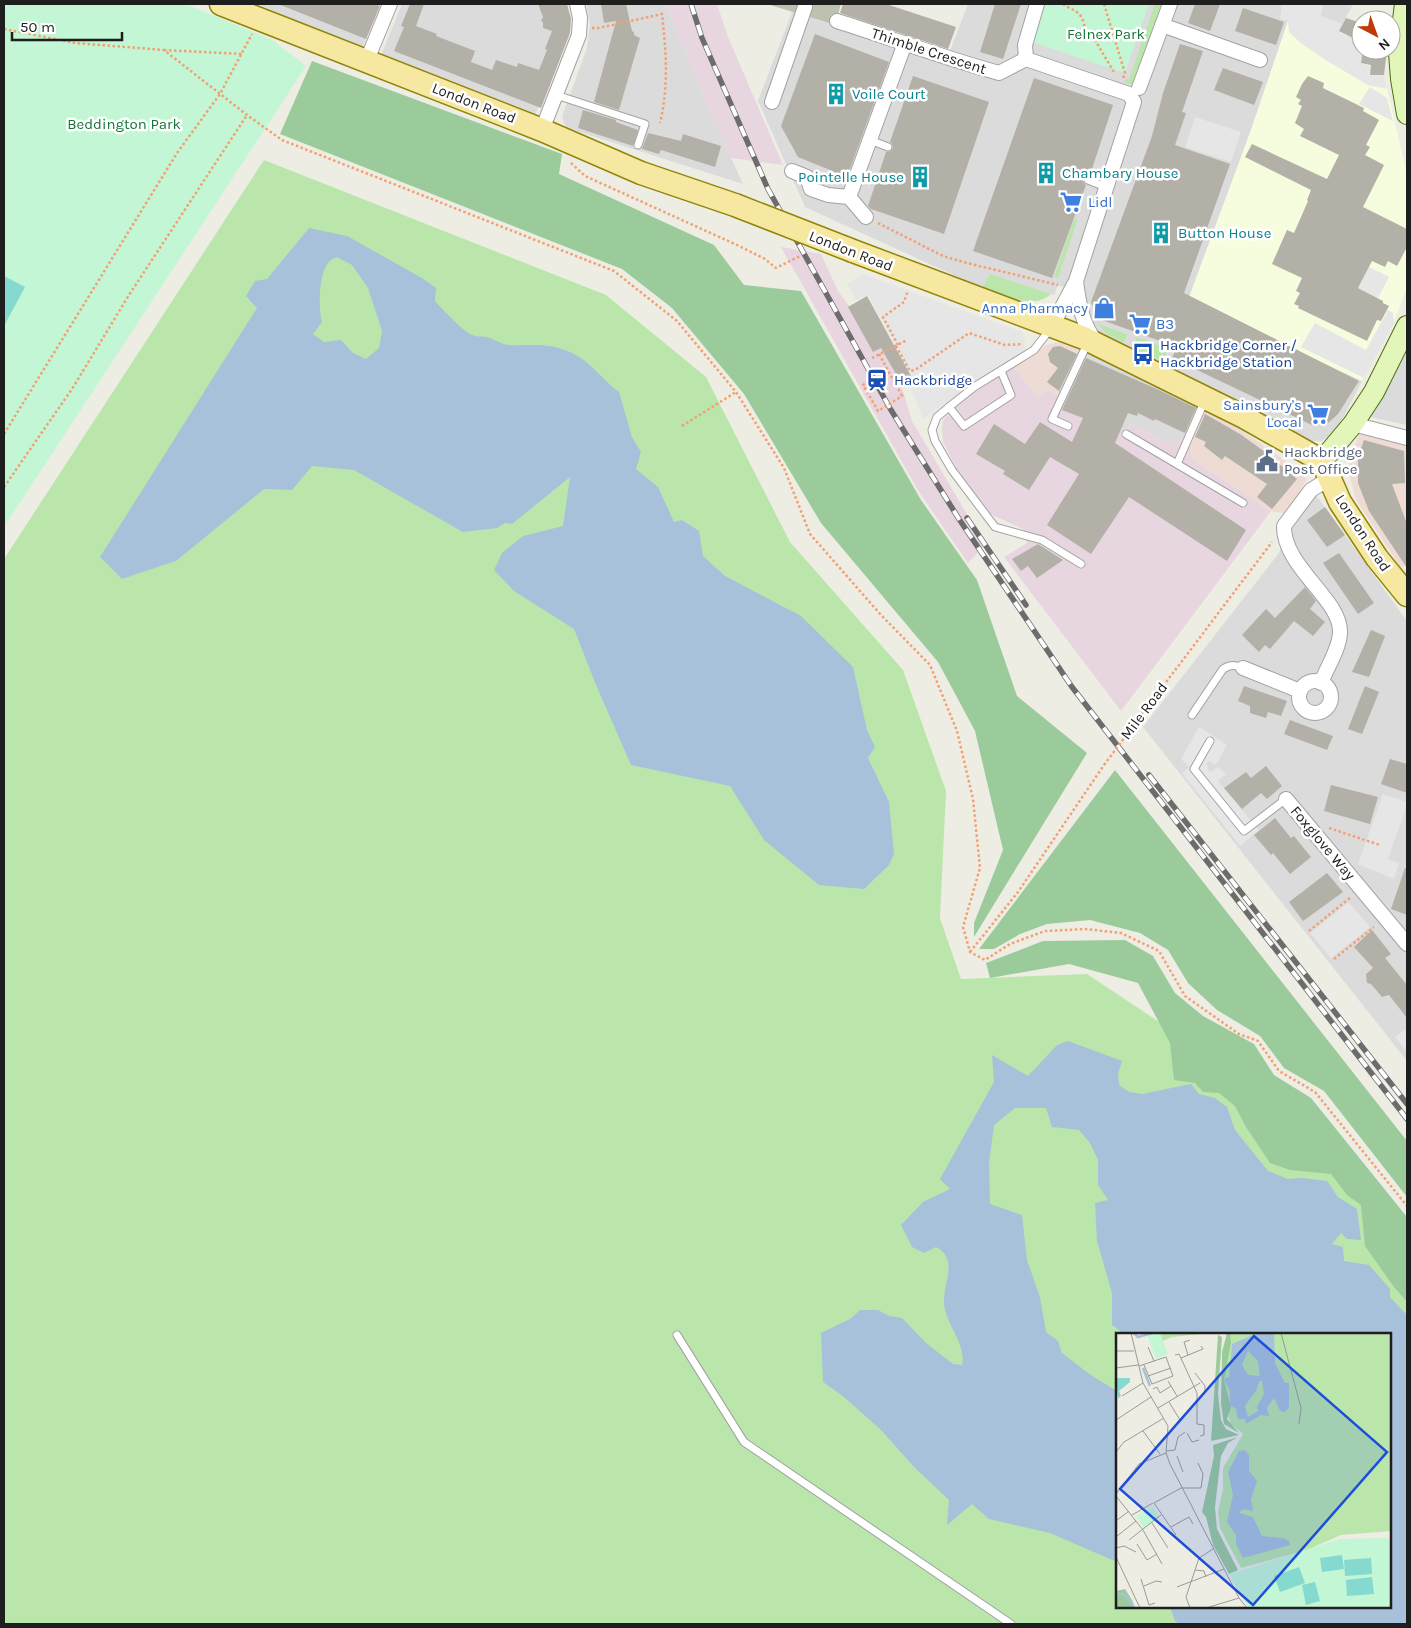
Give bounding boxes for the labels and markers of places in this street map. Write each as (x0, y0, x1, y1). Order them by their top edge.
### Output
building icon: Voile Court (823, 81, 849, 107)
place label: Voile Court (852, 85, 926, 103)
building icon: Chambary House (1033, 160, 1059, 186)
building icon: Pointelle House (907, 164, 933, 190)
place label: Chambary House (1062, 164, 1179, 182)
place label: Pointelle House (798, 168, 904, 186)
supermarket icon: Lidl (1058, 189, 1084, 215)
place label: Lidl (1088, 193, 1113, 211)
building icon: Button House (1148, 220, 1174, 246)
place label: Button House (1178, 224, 1271, 242)
shop icon: Anna Pharmacy (1091, 295, 1117, 321)
place label: Anna Pharmacy (981, 299, 1088, 317)
supermarket icon: B3 (1127, 311, 1153, 337)
place label: B3 (1156, 315, 1174, 333)
place label: Hackbridge Corner / Hackbridge Station (1160, 336, 1297, 371)
bus stop icon: Hackbridge Corner / Hackbridge Station (1130, 341, 1156, 367)
station icon: Hackbridge (864, 367, 890, 393)
place label: Hackbridge (894, 371, 972, 389)
place label: Sainsbury's Local (1223, 396, 1302, 431)
supermarket icon: Sainsbury's Local (1305, 401, 1331, 427)
place label: Hackbridge Post Office (1284, 443, 1362, 478)
public building icon: Hackbridge Post Office (1254, 448, 1280, 474)

